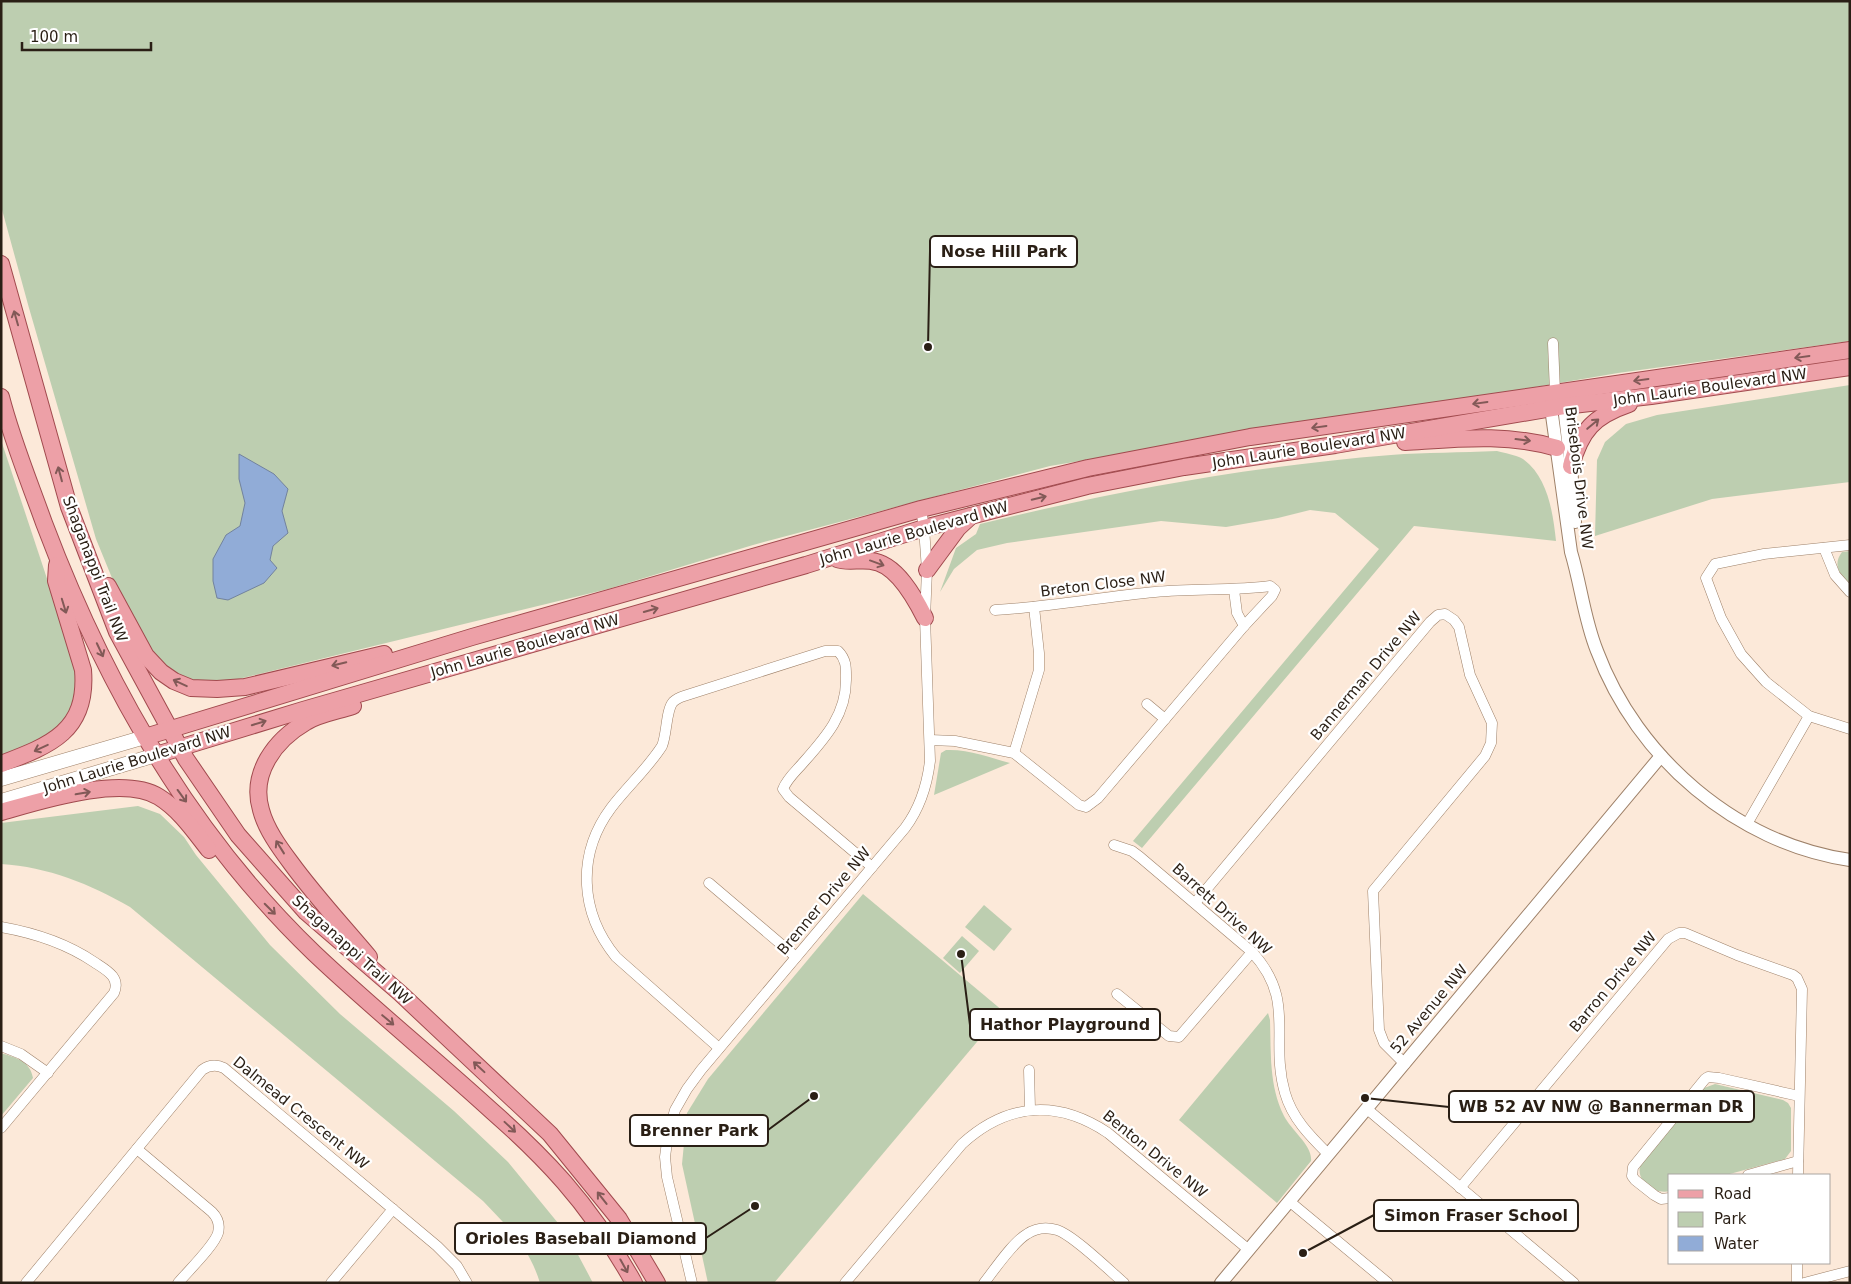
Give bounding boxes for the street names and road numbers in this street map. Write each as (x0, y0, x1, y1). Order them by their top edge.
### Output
street label: John Laurie Boulevard NW (1611, 364, 1808, 410)
street label: Brisebois Drive NW (1561, 405, 1597, 551)
street label: John Laurie Boulevard NW (1210, 424, 1407, 472)
street label: Shaganappi Trail NW (59, 493, 131, 645)
street label: John Laurie Boulevard NW (817, 497, 1011, 569)
street label: Breton Close NW (1039, 567, 1167, 601)
street label: Bannerman Drive NW (1307, 608, 1425, 744)
street label: John Laurie Boulevard NW (428, 610, 622, 682)
street label: John Laurie Boulevard NW (40, 723, 233, 797)
street label: Brenner Drive NW (774, 843, 874, 959)
street label: Barrett Drive NW (1168, 860, 1276, 959)
street label: Shaganappi Trail NW (288, 891, 416, 1009)
street label: Barron Drive NW (1566, 928, 1660, 1036)
street label: 52 Avenue NW (1387, 961, 1471, 1057)
street label: Dalmead Crescent NW (230, 1053, 373, 1173)
street label: Benton Drive NW (1099, 1106, 1211, 1202)

